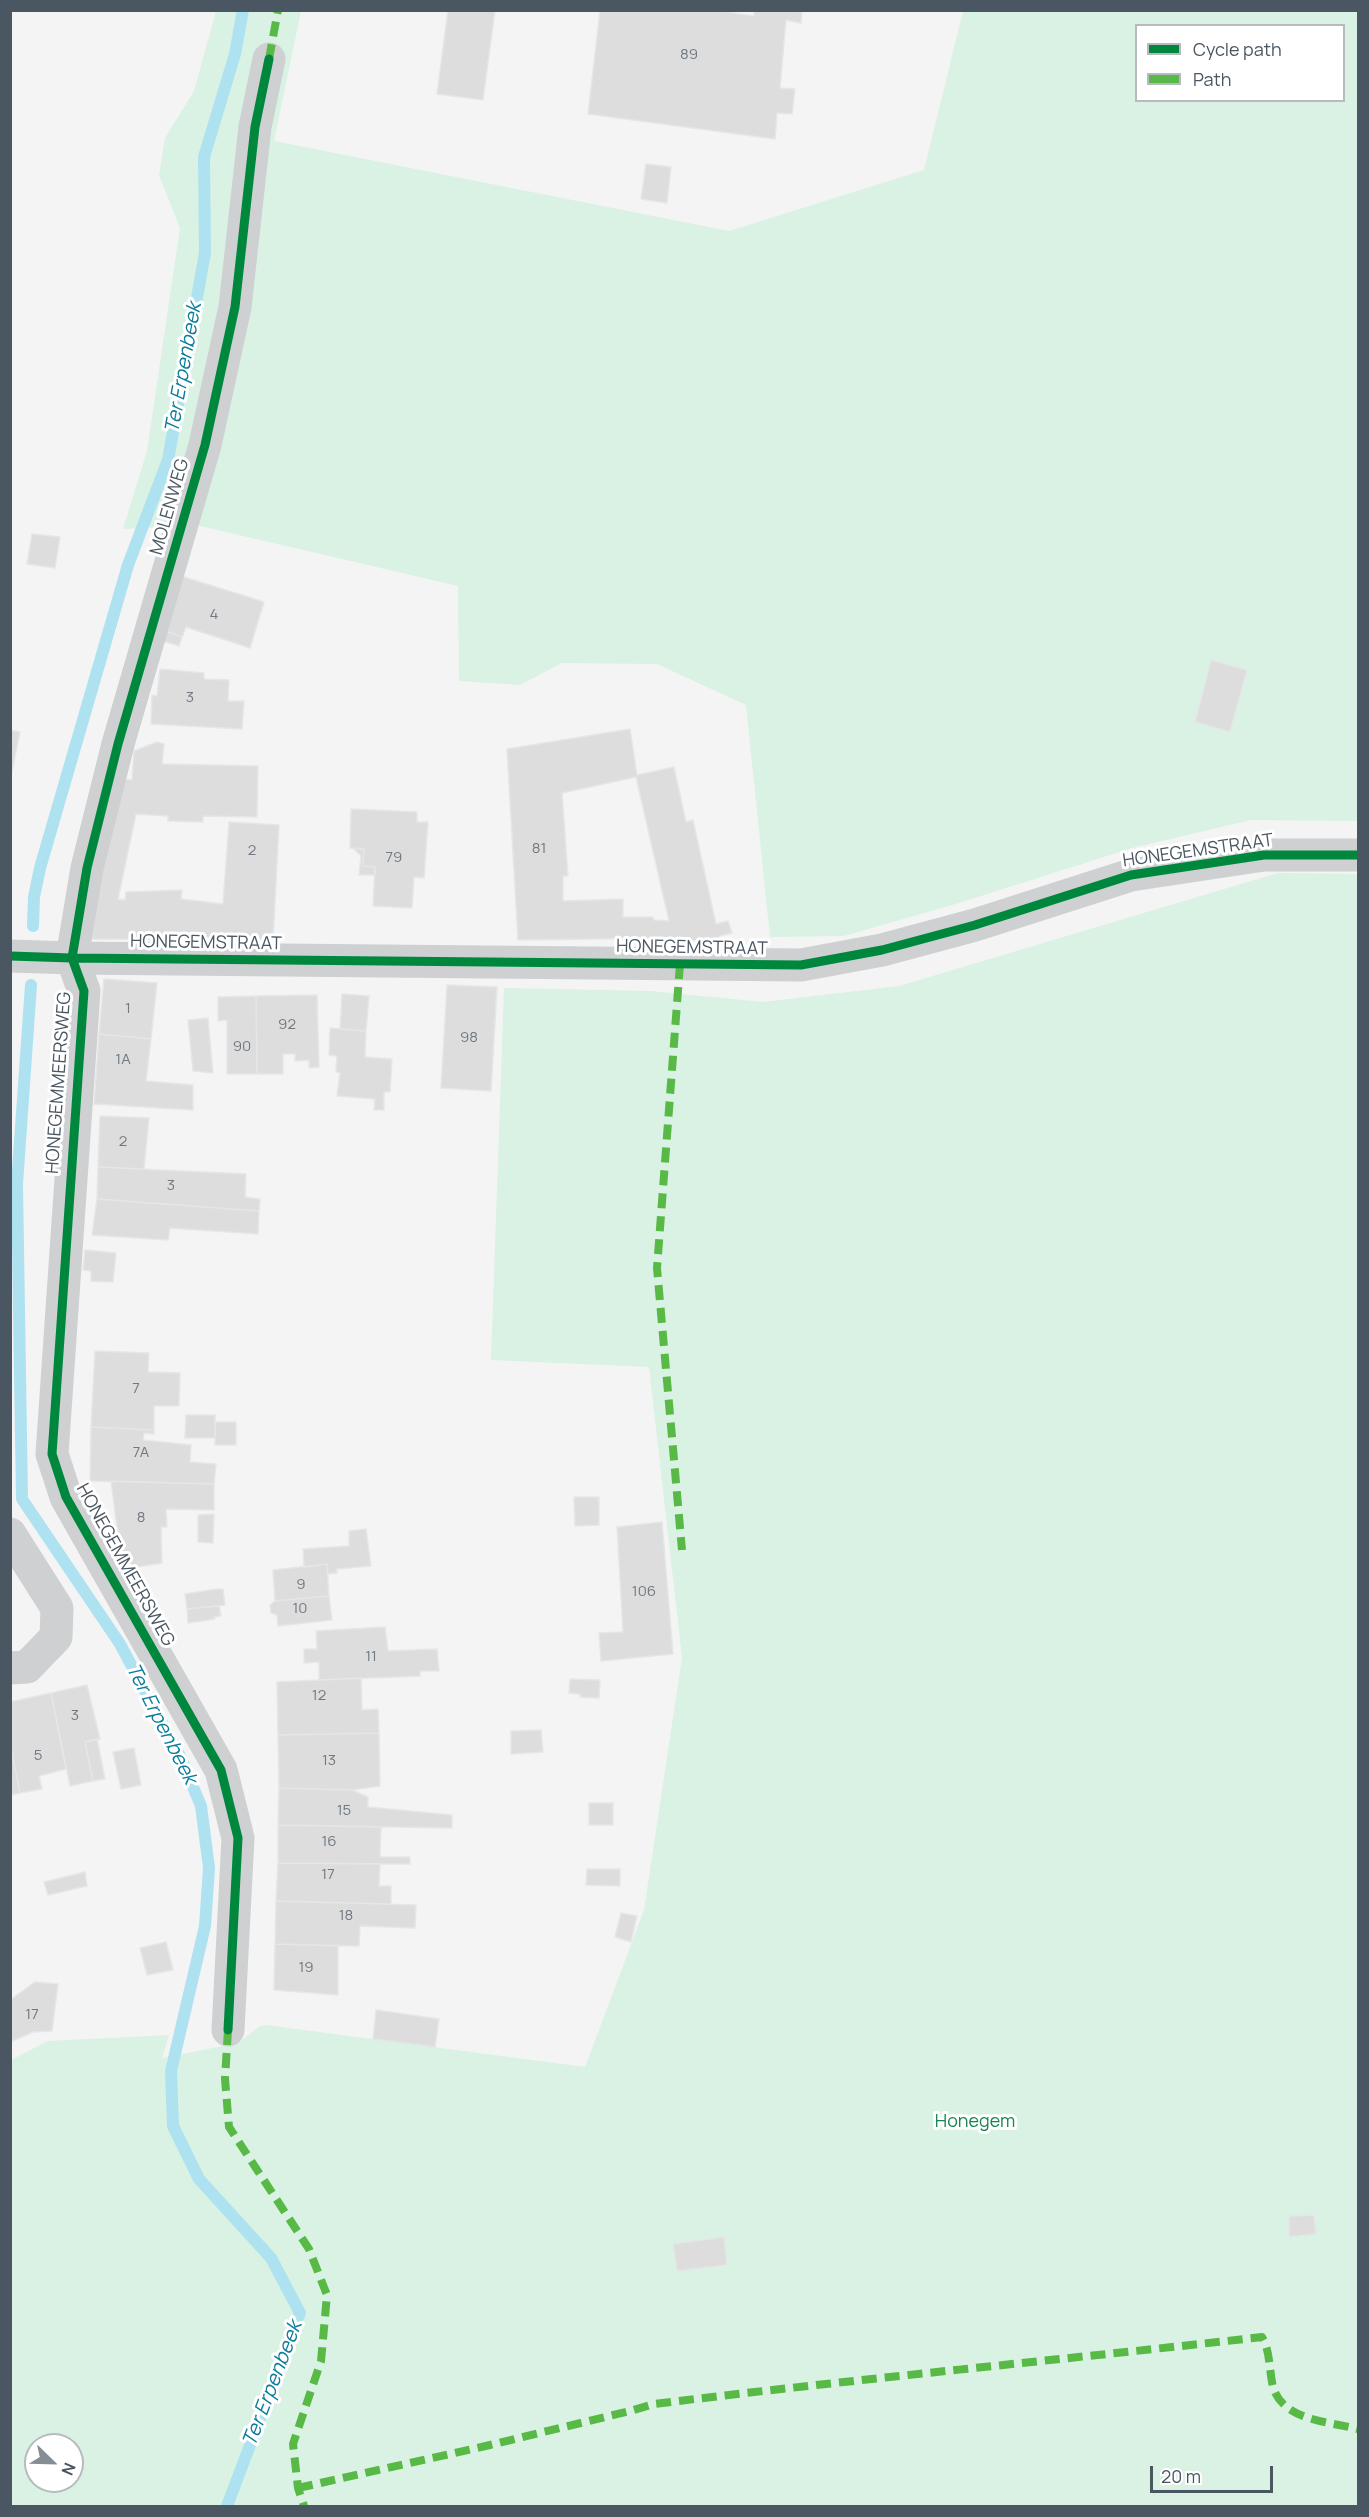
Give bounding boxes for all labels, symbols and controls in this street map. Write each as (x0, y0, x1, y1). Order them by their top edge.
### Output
legend (1135, 24, 1345, 102)
text: Cycle path (1193, 37, 1282, 61)
house number: 89 (680, 46, 698, 64)
text: Path (1193, 67, 1231, 91)
water label: Ter Erpenbeek (161, 301, 207, 435)
street label: MOLENWEG (146, 456, 194, 558)
house number: 4 (210, 606, 218, 624)
house number: 3 (186, 689, 194, 707)
street label: HONEGEMSTRAAT (1121, 830, 1275, 872)
house number: 81 (532, 840, 546, 858)
house number: 2 (248, 842, 256, 860)
house number: 79 (386, 849, 402, 867)
street label: HONEGEMSTRAAT (130, 931, 282, 955)
street label: HONEGEMSTRAAT (616, 936, 768, 960)
street label: HONEGEMMEERSWEG (42, 991, 76, 1175)
house number: 1 (125, 1000, 131, 1018)
house number: 92 (278, 1016, 296, 1034)
house number: 98 (460, 1029, 478, 1047)
house number: 90 (233, 1038, 251, 1056)
house number: 1A (115, 1051, 131, 1069)
house number: 2 (119, 1133, 127, 1151)
house number: 3 (167, 1177, 175, 1195)
house number: 7 (132, 1380, 140, 1398)
house number: 7A (133, 1444, 149, 1462)
street label: HONEGEMMEERSWEG (71, 1480, 179, 1650)
house number: 8 (137, 1509, 145, 1527)
house number: 9 (296, 1576, 306, 1594)
house number: 106 (632, 1583, 656, 1601)
house number: 10 (293, 1600, 307, 1618)
house number: 11 (365, 1648, 377, 1666)
water label: Ter Erpenbeek (120, 1660, 202, 1788)
house number: 12 (312, 1687, 326, 1705)
house number: 3 (71, 1707, 79, 1725)
house number: 5 (34, 1747, 42, 1765)
house number: 13 (322, 1752, 336, 1770)
house number: 15 (337, 1802, 351, 1820)
house number: 16 (321, 1833, 337, 1851)
house number: 17 (321, 1866, 335, 1884)
house number: 18 (339, 1907, 353, 1925)
house number: 19 (298, 1959, 314, 1977)
house number: 17 (25, 2006, 39, 2024)
park label: Honegem (935, 2111, 1015, 2133)
water label: Ter Erpenbeek (238, 2318, 308, 2450)
north arrow (24, 2433, 84, 2493)
scale bar (1153, 2454, 1276, 2492)
text: N (56, 2460, 81, 2479)
text: 20 m (1161, 2464, 1201, 2488)

